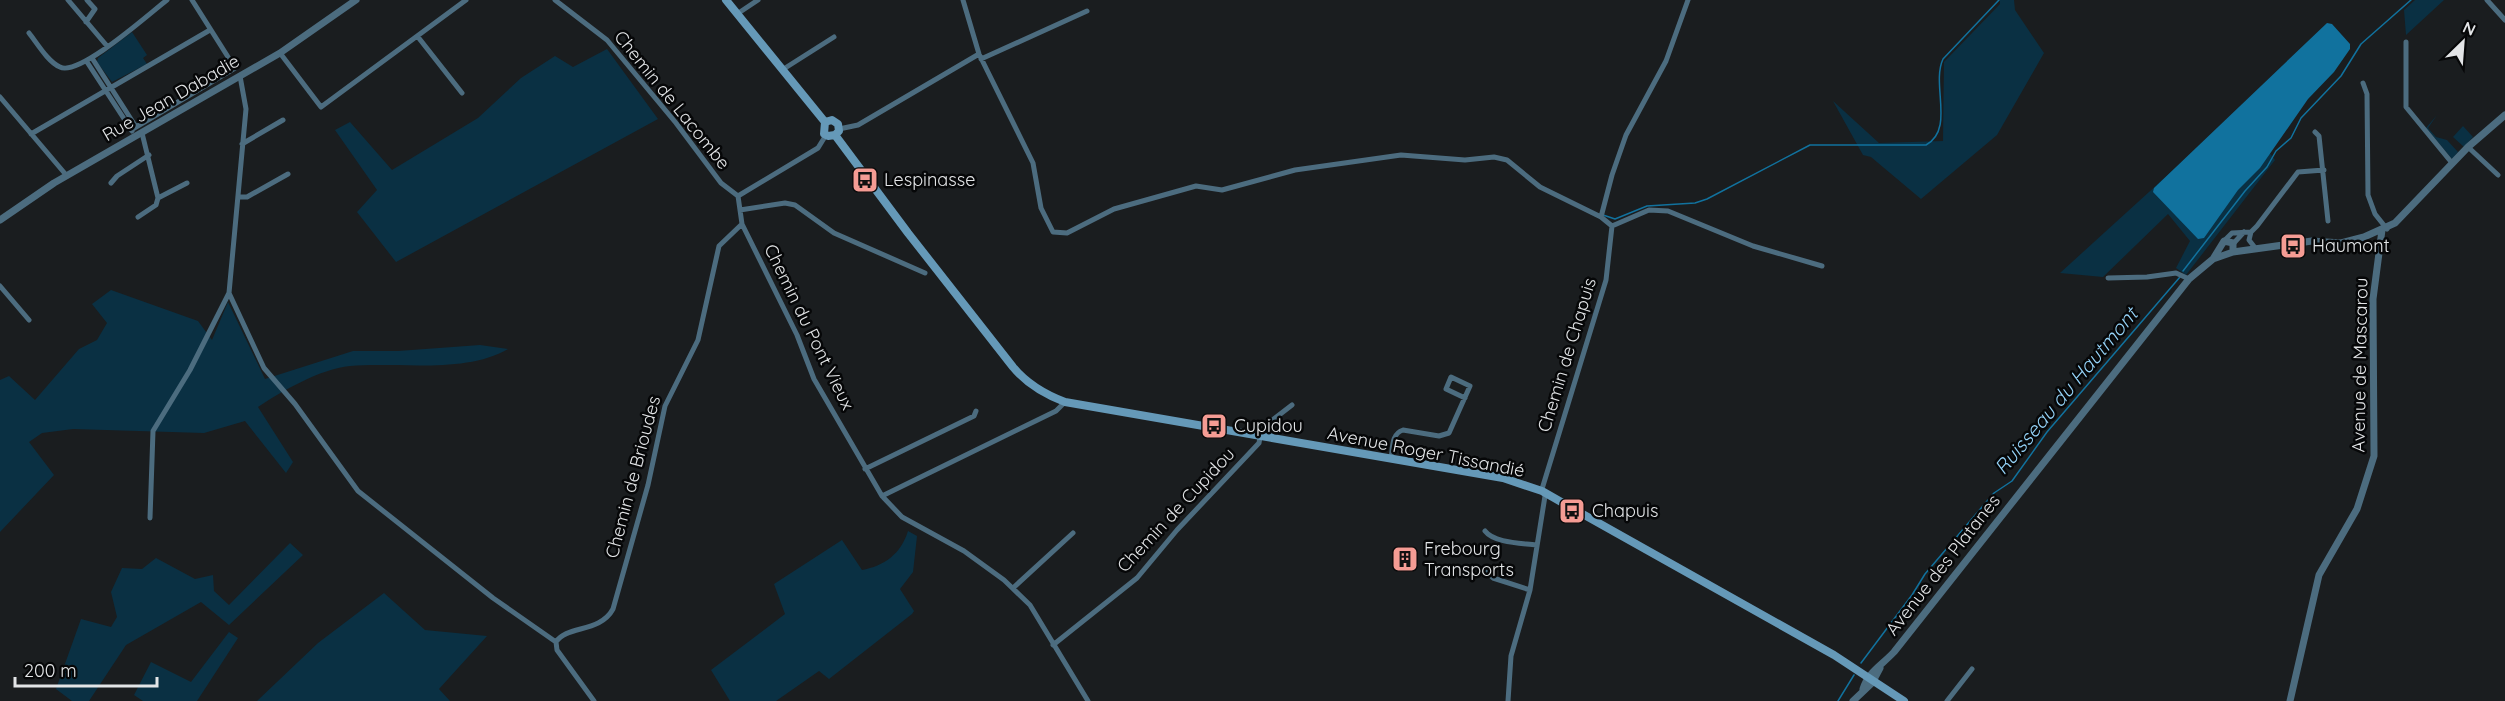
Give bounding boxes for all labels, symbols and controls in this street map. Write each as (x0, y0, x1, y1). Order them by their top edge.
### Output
north arrow (2433, 12, 2493, 72)
text: N (2460, 17, 2479, 40)
street label: Chemin de Lacombe (609, 26, 735, 174)
street label: Rue Jean Dabadie (98, 49, 243, 146)
bus stop icon: Lespinasse (850, 165, 880, 195)
place label: Lespinasse (884, 168, 975, 191)
bus stop icon: Haumont (2278, 231, 2308, 261)
place label: Haumont (2312, 234, 2390, 257)
street label: Chemin du Pont Vieux (759, 240, 860, 414)
street label: Chemin de Chapuis (1532, 275, 1601, 435)
street label: Avenue de Mascarou (2346, 278, 2373, 452)
water label: Ruisseau du Hautmont (1988, 300, 2144, 479)
street label: Chemin de Brioudes (600, 393, 665, 560)
bus stop icon: Cupidou (1199, 411, 1229, 441)
place label: Cupidou (1234, 414, 1303, 437)
street label: Avenue Roger Tissandié (1326, 421, 1527, 482)
street label: Chemin de Cupidou (1112, 442, 1239, 577)
street label: Avenue des Platanes (1880, 490, 2005, 640)
bus stop icon: Chapuis (1557, 496, 1587, 526)
place label: Chapuis (1592, 499, 1658, 522)
place label: Frebourg Transports (1424, 537, 1514, 581)
building icon: Frebourg Transports (1390, 544, 1420, 574)
scale bar (15, 650, 158, 688)
text: 200 m (24, 659, 77, 682)

